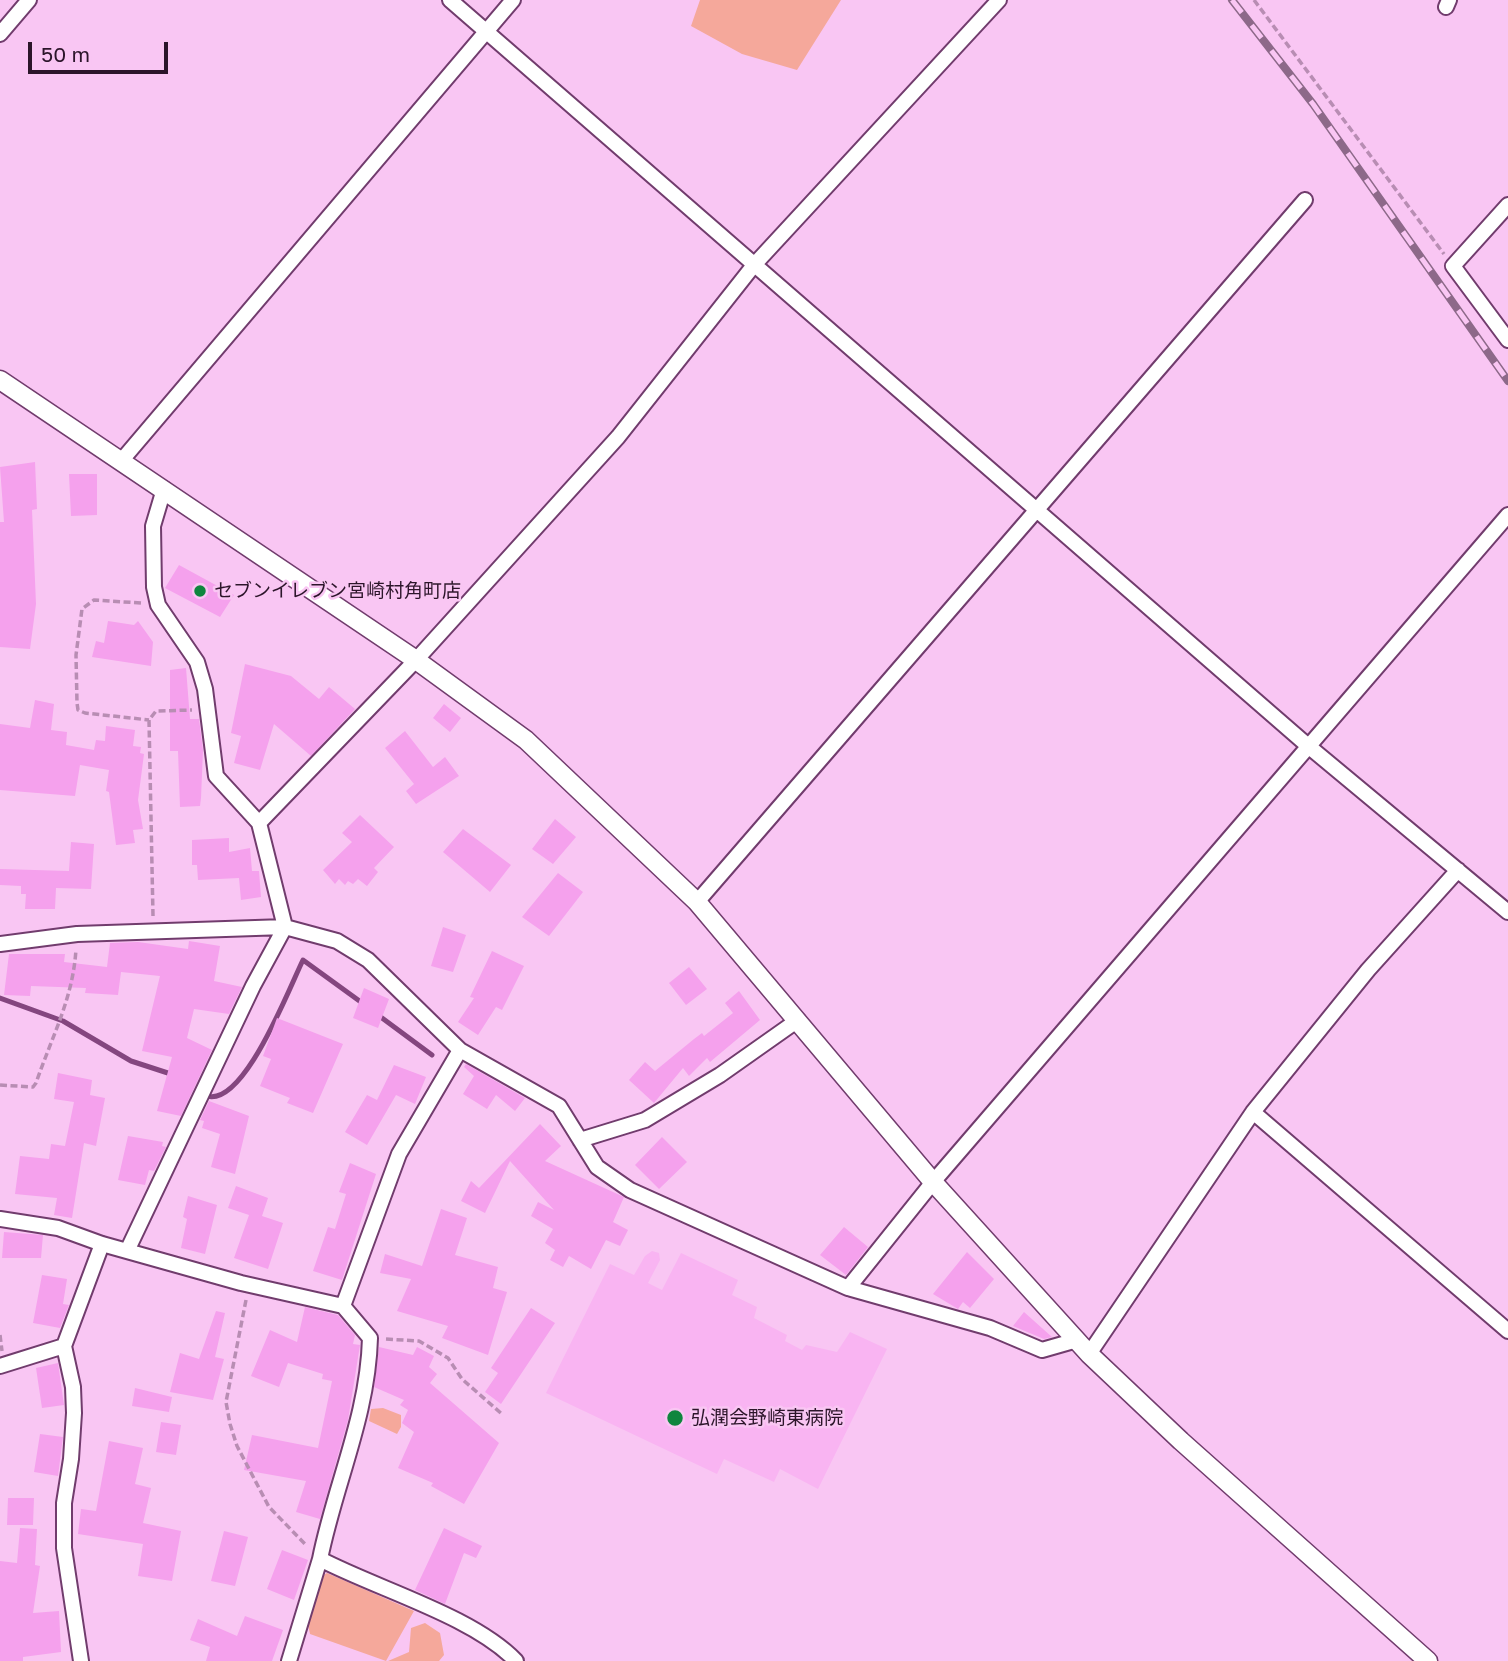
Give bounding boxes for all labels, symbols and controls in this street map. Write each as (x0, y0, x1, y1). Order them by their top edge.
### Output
scale bar (32, 28, 172, 72)
text: 50 m (41, 41, 90, 67)
place label: セブンイレブン宮崎村角町店 (214, 580, 461, 602)
marker: セブンイレブン宮崎村角町店 (192, 583, 208, 599)
place label: 弘潤会野崎東病院 (691, 1407, 843, 1429)
marker: 弘潤会野崎東病院 (665, 1408, 685, 1428)

